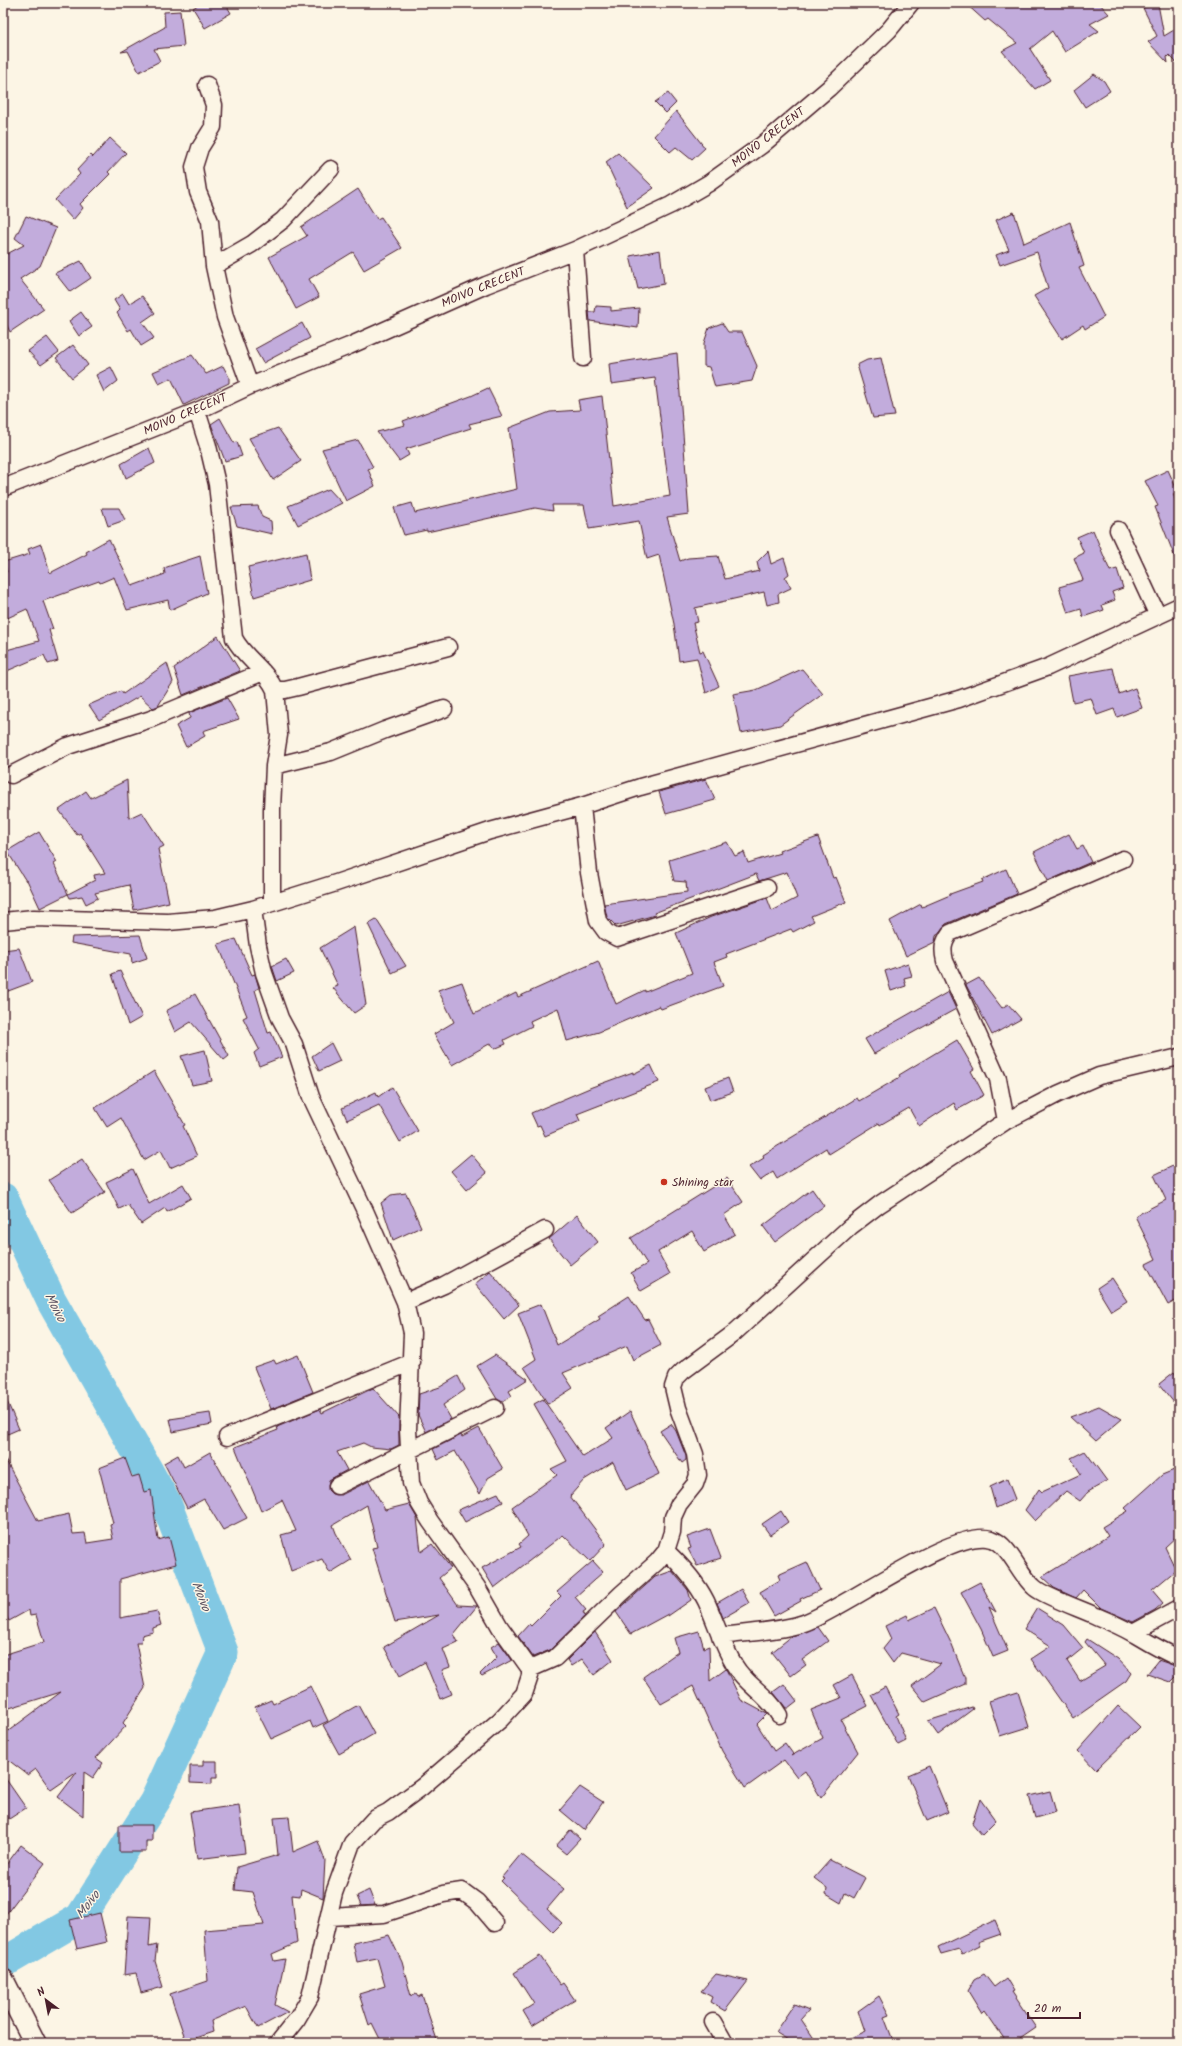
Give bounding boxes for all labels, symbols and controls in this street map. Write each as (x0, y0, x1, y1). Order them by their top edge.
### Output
street label: MOIVO CRECENT (727, 102, 810, 172)
street label: MOIVO CRECENT (438, 261, 529, 313)
street label: MOIVO CRECENT (140, 388, 231, 441)
place label: Shining star (672, 1173, 734, 1192)
marker: Shining star (659, 1177, 669, 1187)
water label: Moivo (38, 1289, 72, 1327)
water label: Moivo (185, 1578, 216, 1616)
water label: Moivo (71, 1885, 106, 1923)
north arrow (26, 1980, 66, 2020)
text: N (34, 1983, 49, 2002)
scale bar (1028, 1994, 1080, 2020)
text: 20 m (1034, 1999, 1062, 2018)

